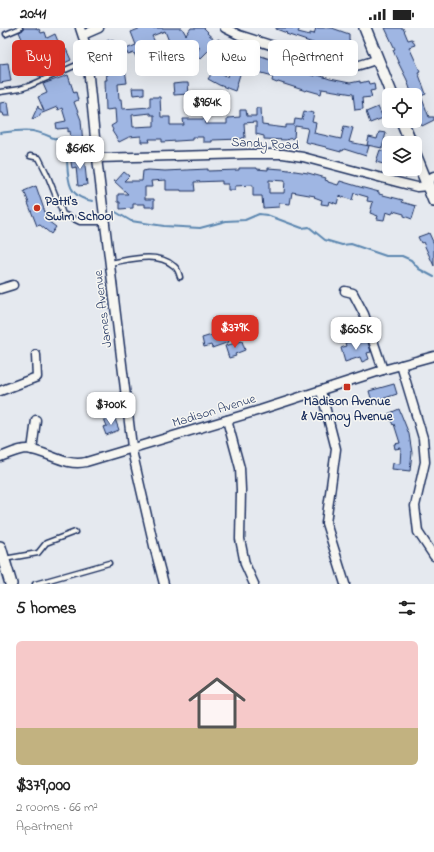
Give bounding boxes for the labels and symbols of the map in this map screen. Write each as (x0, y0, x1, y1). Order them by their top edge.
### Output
pin: $964K (179, 90, 235, 124)
street label: Sandy Road (231, 133, 300, 156)
pin: $616K (52, 136, 108, 170)
place label: Patti's Swim School (45, 192, 113, 226)
marker: Patti's Swim School (32, 203, 42, 213)
street label: James Avenue (89, 269, 117, 349)
pin: $379K (207, 315, 263, 349)
pin: $605K (328, 317, 384, 351)
marker: Madison Avenue & Vannoy Avenue (342, 382, 352, 392)
street label: Madison Avenue (170, 389, 258, 433)
pin: $700K (83, 392, 139, 426)
place label: Madison Avenue & Vannoy Avenue (300, 392, 394, 428)

